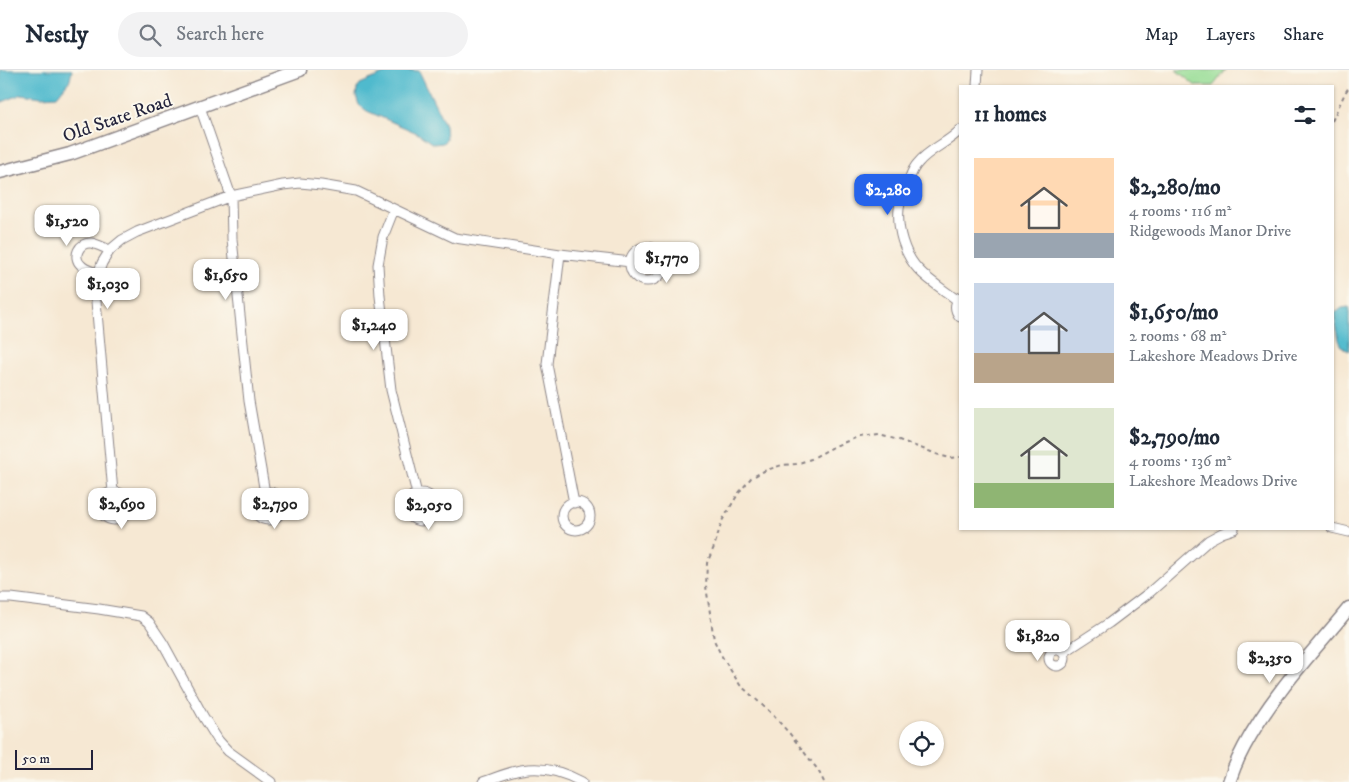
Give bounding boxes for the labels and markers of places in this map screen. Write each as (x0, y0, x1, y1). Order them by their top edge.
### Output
pin: $2,280 (847, 174, 929, 216)
pin: $1,520 (26, 204, 108, 247)
pin: $1,770 (626, 242, 708, 284)
pin: $1,650 (185, 258, 267, 301)
pin: $1,030 (67, 268, 149, 310)
pin: $1,240 (333, 308, 415, 351)
pin: $2,690 (81, 488, 163, 530)
pin: $2,790 (234, 488, 316, 530)
pin: $2,050 (388, 488, 470, 531)
pin: $1,820 (997, 620, 1079, 662)
pin: $2,350 (1229, 642, 1311, 684)

